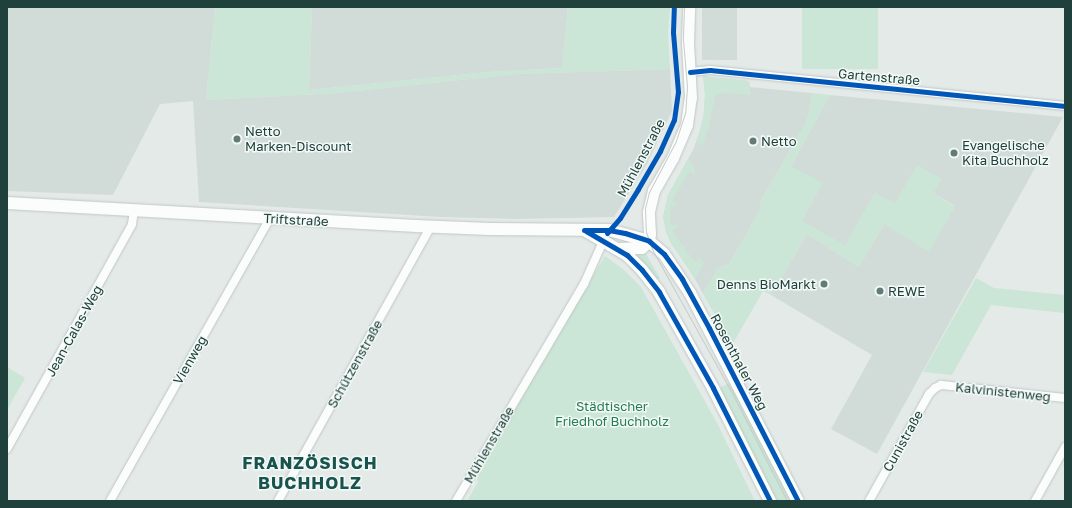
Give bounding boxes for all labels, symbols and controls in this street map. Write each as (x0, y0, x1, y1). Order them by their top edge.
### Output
street label: Gartenstraße (837, 66, 921, 88)
street label: Mühlenstraße (614, 116, 668, 200)
place label: Netto Marken-Discount (245, 124, 351, 155)
place label: Netto (761, 133, 796, 149)
marker: Netto Marken-Discount (232, 134, 242, 144)
marker: Netto (748, 136, 758, 146)
place label: Evangelische Kita Buchholz (962, 138, 1049, 169)
marker: Evangelische Kita Buchholz (949, 148, 959, 158)
street label: Triftstraße (263, 211, 329, 229)
place label: Denns BioMarkt (717, 276, 816, 292)
marker: Denns BioMarkt (819, 279, 829, 289)
street label: Jean-Calas-Weg (42, 283, 106, 379)
place label: REWE (888, 283, 925, 299)
marker: REWE (875, 286, 885, 296)
street label: Rosenthaler Weg (707, 311, 771, 413)
street label: Schützenstraße (324, 317, 386, 411)
street label: Vienweg (170, 333, 210, 387)
street label: Kalvinistenweg (955, 379, 1051, 405)
park label: Städtischer Friedhof Buchholz (555, 399, 669, 430)
street label: Mühlenstraße (461, 404, 517, 486)
street label: Cunistraße (880, 408, 926, 474)
district label: FRANZÖSISCH BUCHHOLZ (242, 453, 378, 493)

